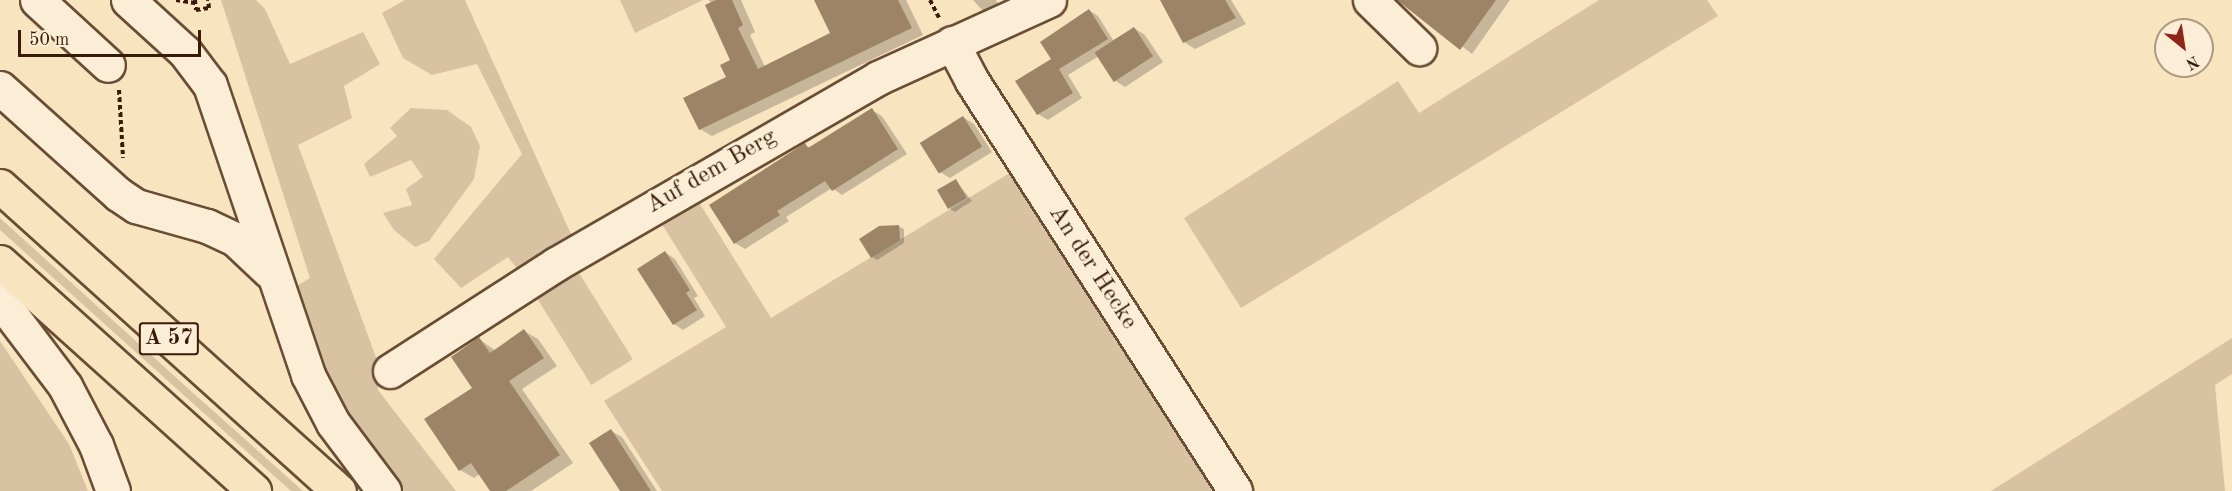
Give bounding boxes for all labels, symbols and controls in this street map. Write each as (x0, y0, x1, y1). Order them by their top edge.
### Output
scale bar (21, 18, 204, 56)
north arrow (2154, 18, 2214, 78)
text: 50 m (29, 31, 69, 49)
text: N (2183, 52, 2201, 72)
street label: Auf dem Berg (642, 123, 782, 221)
street label: An der Hecke (1041, 201, 1143, 335)
road number: A 57 (138, 320, 201, 358)

